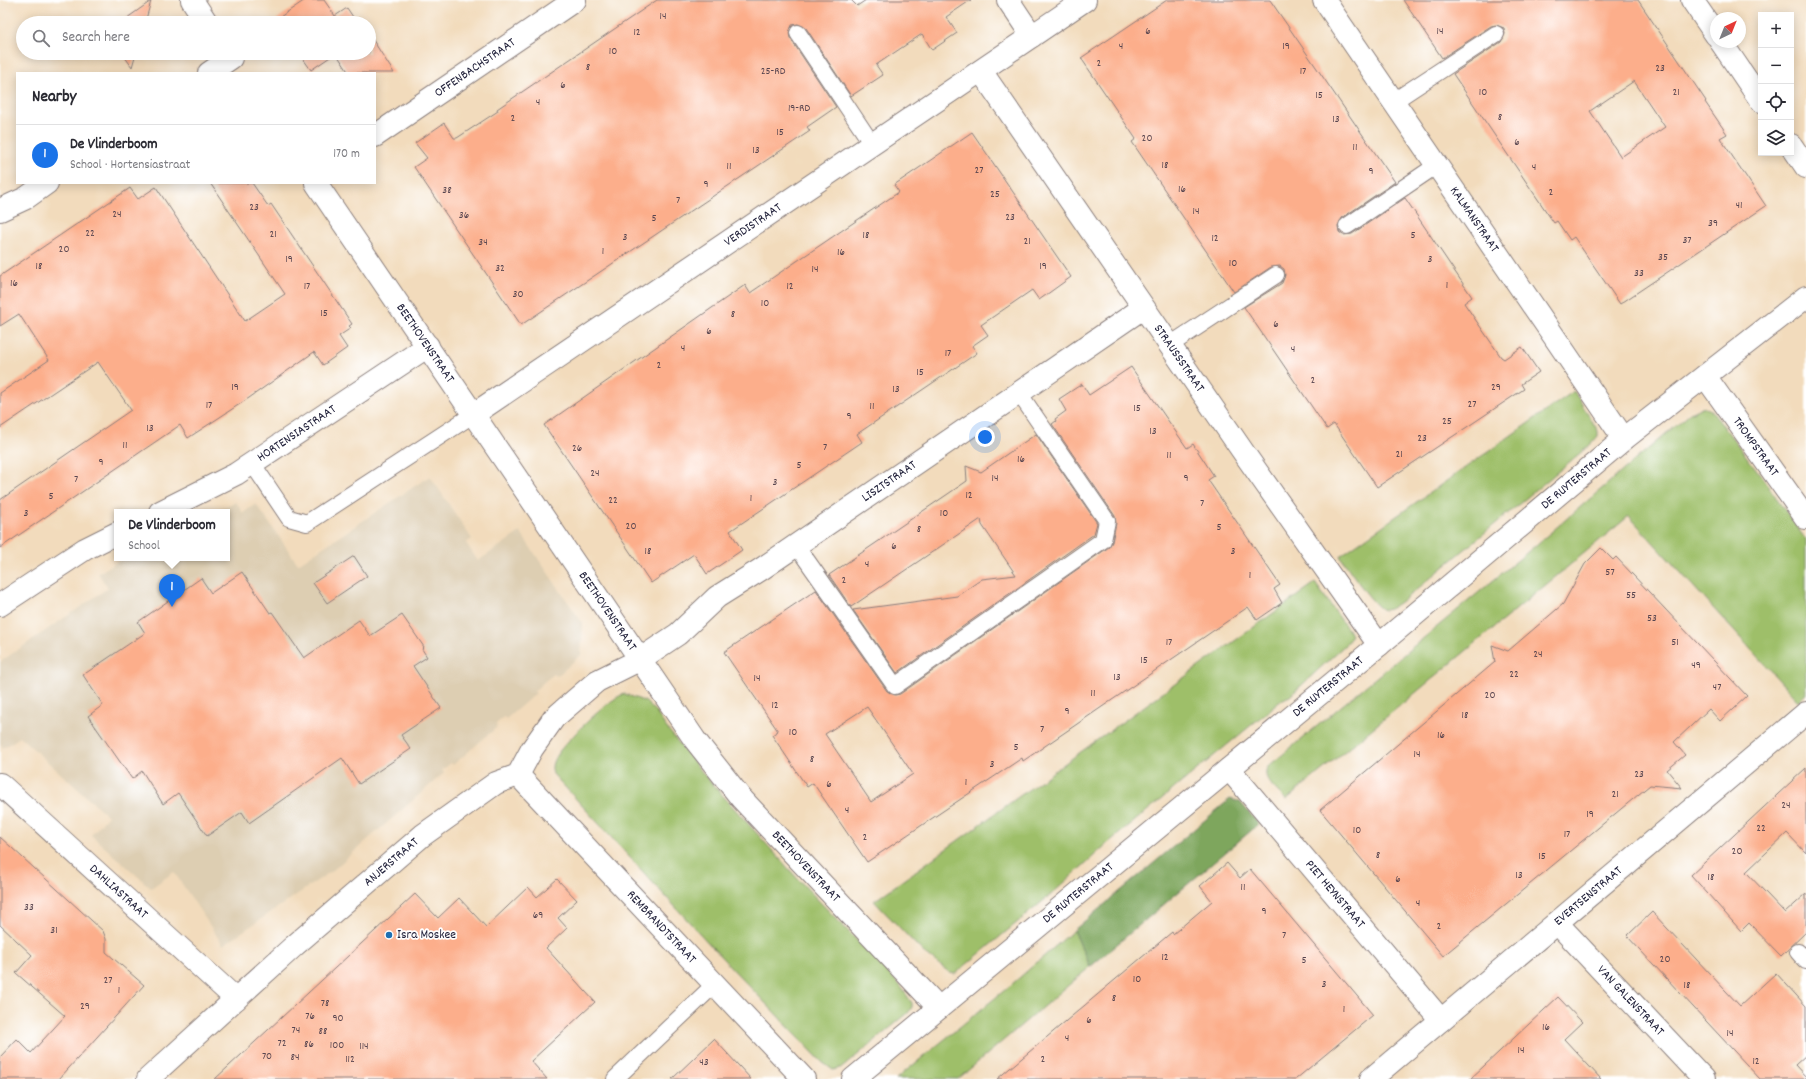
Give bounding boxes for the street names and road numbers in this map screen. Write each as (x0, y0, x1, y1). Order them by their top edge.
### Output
street label: OFFENBACHSTRAAT (431, 34, 519, 102)
street label: KALMANSTRAAT (1445, 183, 1503, 256)
street label: VERDISTRAAT (720, 199, 786, 251)
street label: BEETHOVENSTRAAT (391, 300, 459, 387)
street label: STRAUSSSTRAAT (1149, 321, 1209, 396)
street label: HORTENSIASTRAAT (253, 400, 340, 467)
street label: TROMPSTRAAT (1728, 413, 1783, 481)
street label: DE RUYTERSTRAAT (1537, 444, 1616, 514)
street label: LISZTSTRAAT (858, 456, 921, 507)
street label: BEETHOVENSTRAAT (573, 568, 641, 655)
street label: DE RUYTERSTRAAT (1288, 652, 1368, 722)
street label: BEETHOVENSTRAAT (767, 826, 844, 907)
street label: ANJERSTRAAT (360, 833, 423, 891)
street label: PIET HEYNSTRAAT (1300, 856, 1369, 933)
street label: DE RUYTERSTRAAT (1039, 858, 1118, 928)
street label: DAHLIASTRAAT (85, 860, 152, 924)
street label: EVERTSENSTRAAT (1550, 862, 1627, 931)
street label: REMBRANDTSTRAAT (622, 886, 701, 968)
street label: VAN GALENSTRAAT (1592, 961, 1668, 1040)

